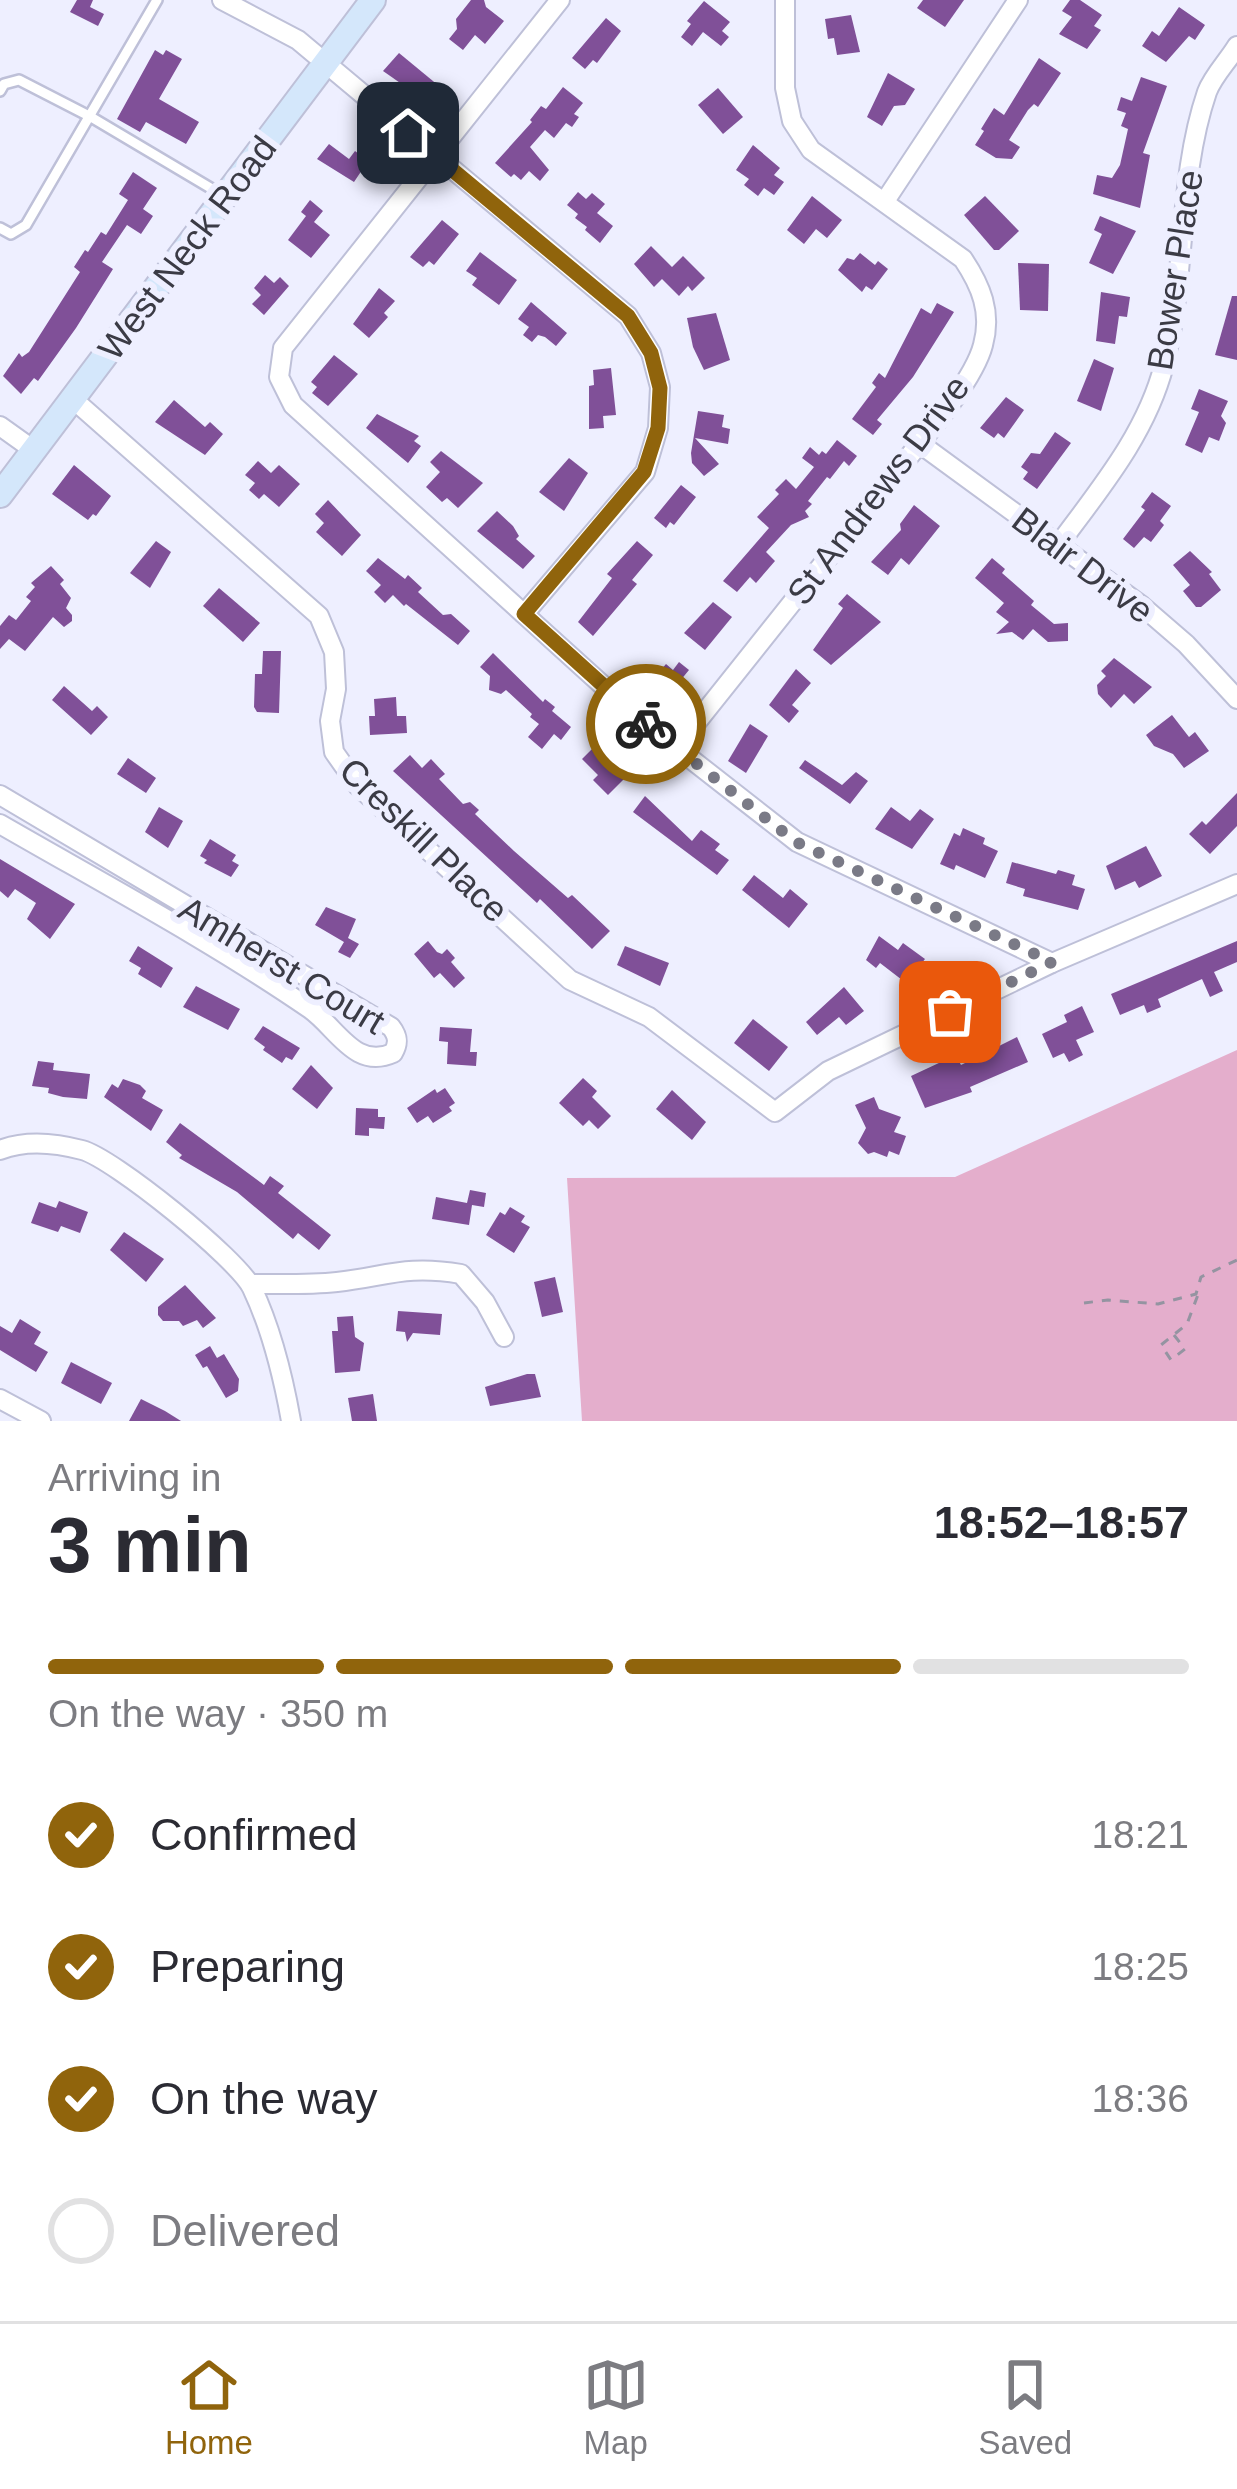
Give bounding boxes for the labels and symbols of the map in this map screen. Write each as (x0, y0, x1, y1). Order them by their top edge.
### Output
pin (357, 82, 459, 184)
street label: West Neck Road (90, 128, 284, 368)
street label: Bower Place (1139, 167, 1211, 373)
street label: St Andrews Drive (779, 367, 977, 613)
street label: Blair Drive (1004, 499, 1162, 631)
courier (586, 664, 706, 784)
street label: Creskill Place (331, 750, 517, 930)
street label: Amherst Court (172, 888, 392, 1042)
pin (899, 961, 1001, 1063)

